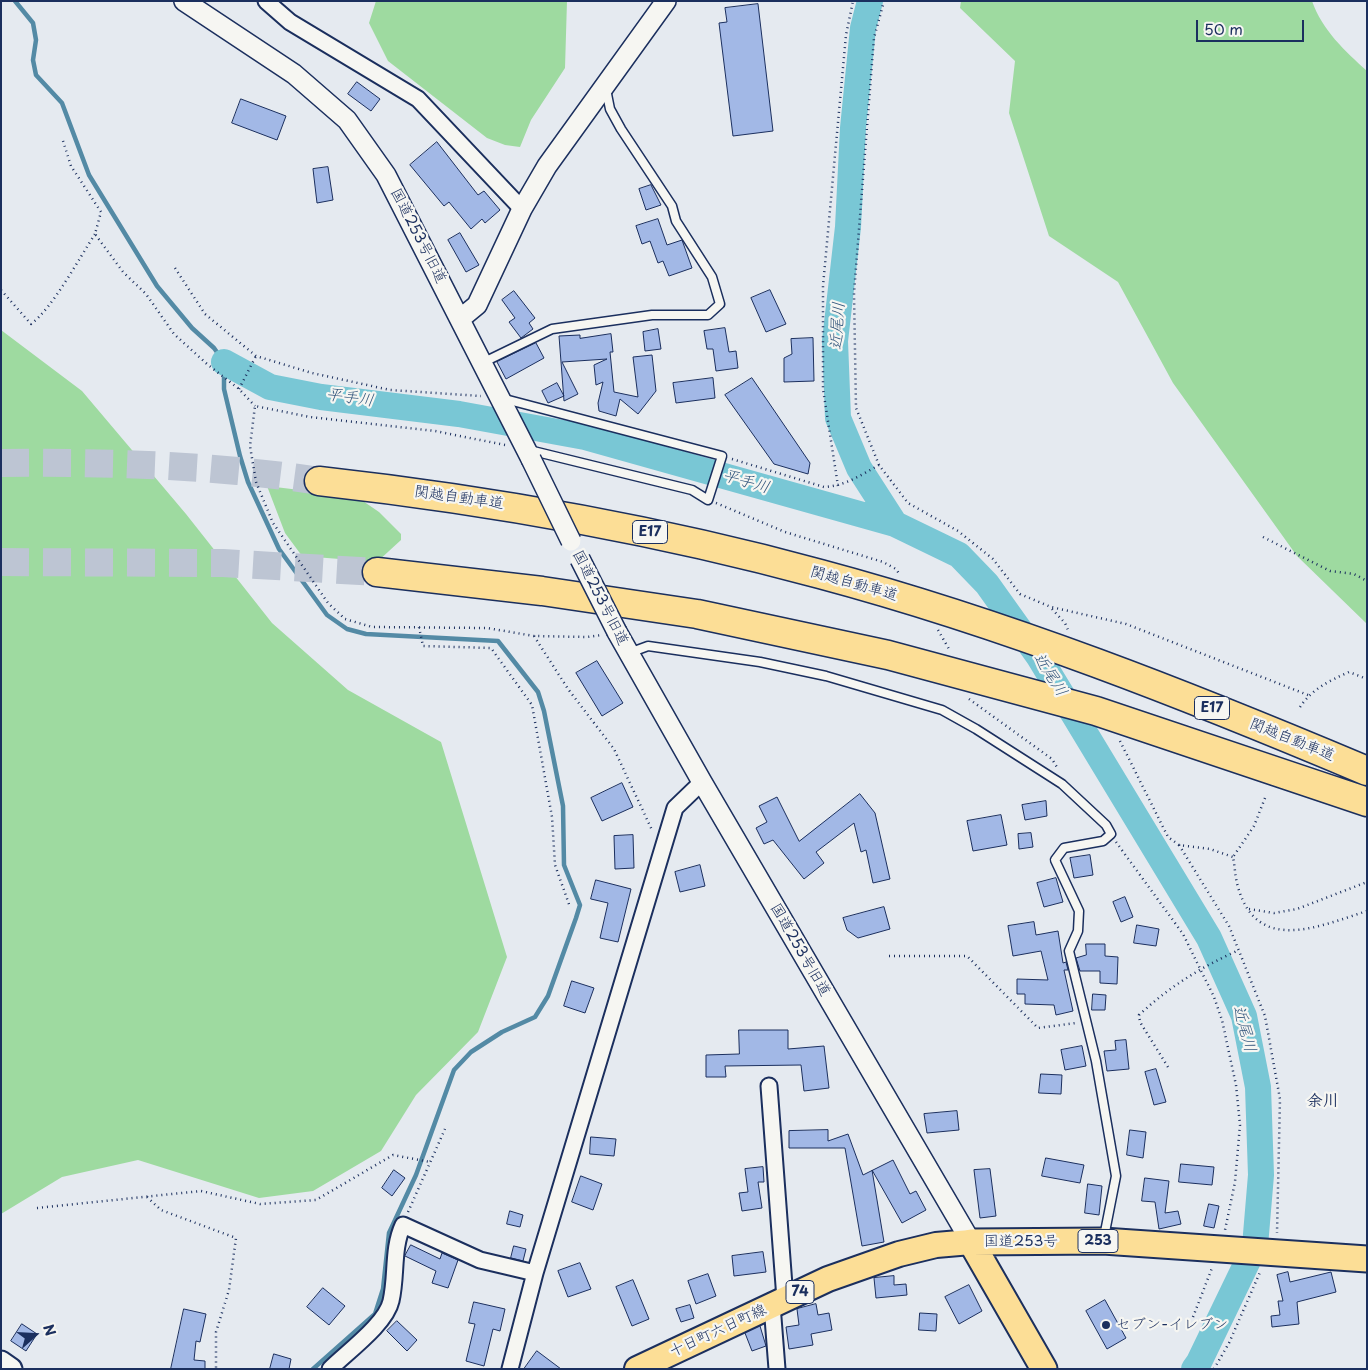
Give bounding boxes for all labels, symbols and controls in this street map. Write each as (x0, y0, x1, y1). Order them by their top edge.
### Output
scale bar (1198, 10, 1306, 42)
text: 50 m (1204, 17, 1243, 40)
street label: 国道253号旧道 (386, 185, 450, 287)
water label: 近尾川 (827, 301, 849, 351)
water label: 平手川 (325, 385, 375, 411)
water label: 平手川 (720, 466, 772, 498)
street label: 関越自動車道 (413, 483, 505, 513)
road number: E17 (632, 520, 668, 544)
street label: 国道253号旧道 (568, 547, 632, 649)
street label: 関越自動車道 (808, 563, 900, 605)
water label: 近尾川 (1029, 650, 1071, 700)
road number: E17 (1194, 696, 1230, 720)
street label: 関越自動車道 (1247, 715, 1337, 765)
street label: 国道253号旧道 (766, 900, 834, 1000)
water label: 近尾川 (1229, 1003, 1259, 1055)
district label: 余川 (1307, 1092, 1339, 1112)
road number: 253 (1078, 1230, 1118, 1252)
street label: 国道253号 (984, 1233, 1058, 1251)
road number: 74 (786, 1280, 814, 1304)
street label: 十日町六日町線 (667, 1301, 769, 1361)
north arrow (10, 1310, 60, 1360)
place label: セブン-イレブン (1116, 1316, 1228, 1334)
marker: セブン-イレブン (1100, 1319, 1112, 1331)
text: N (38, 1321, 61, 1339)

